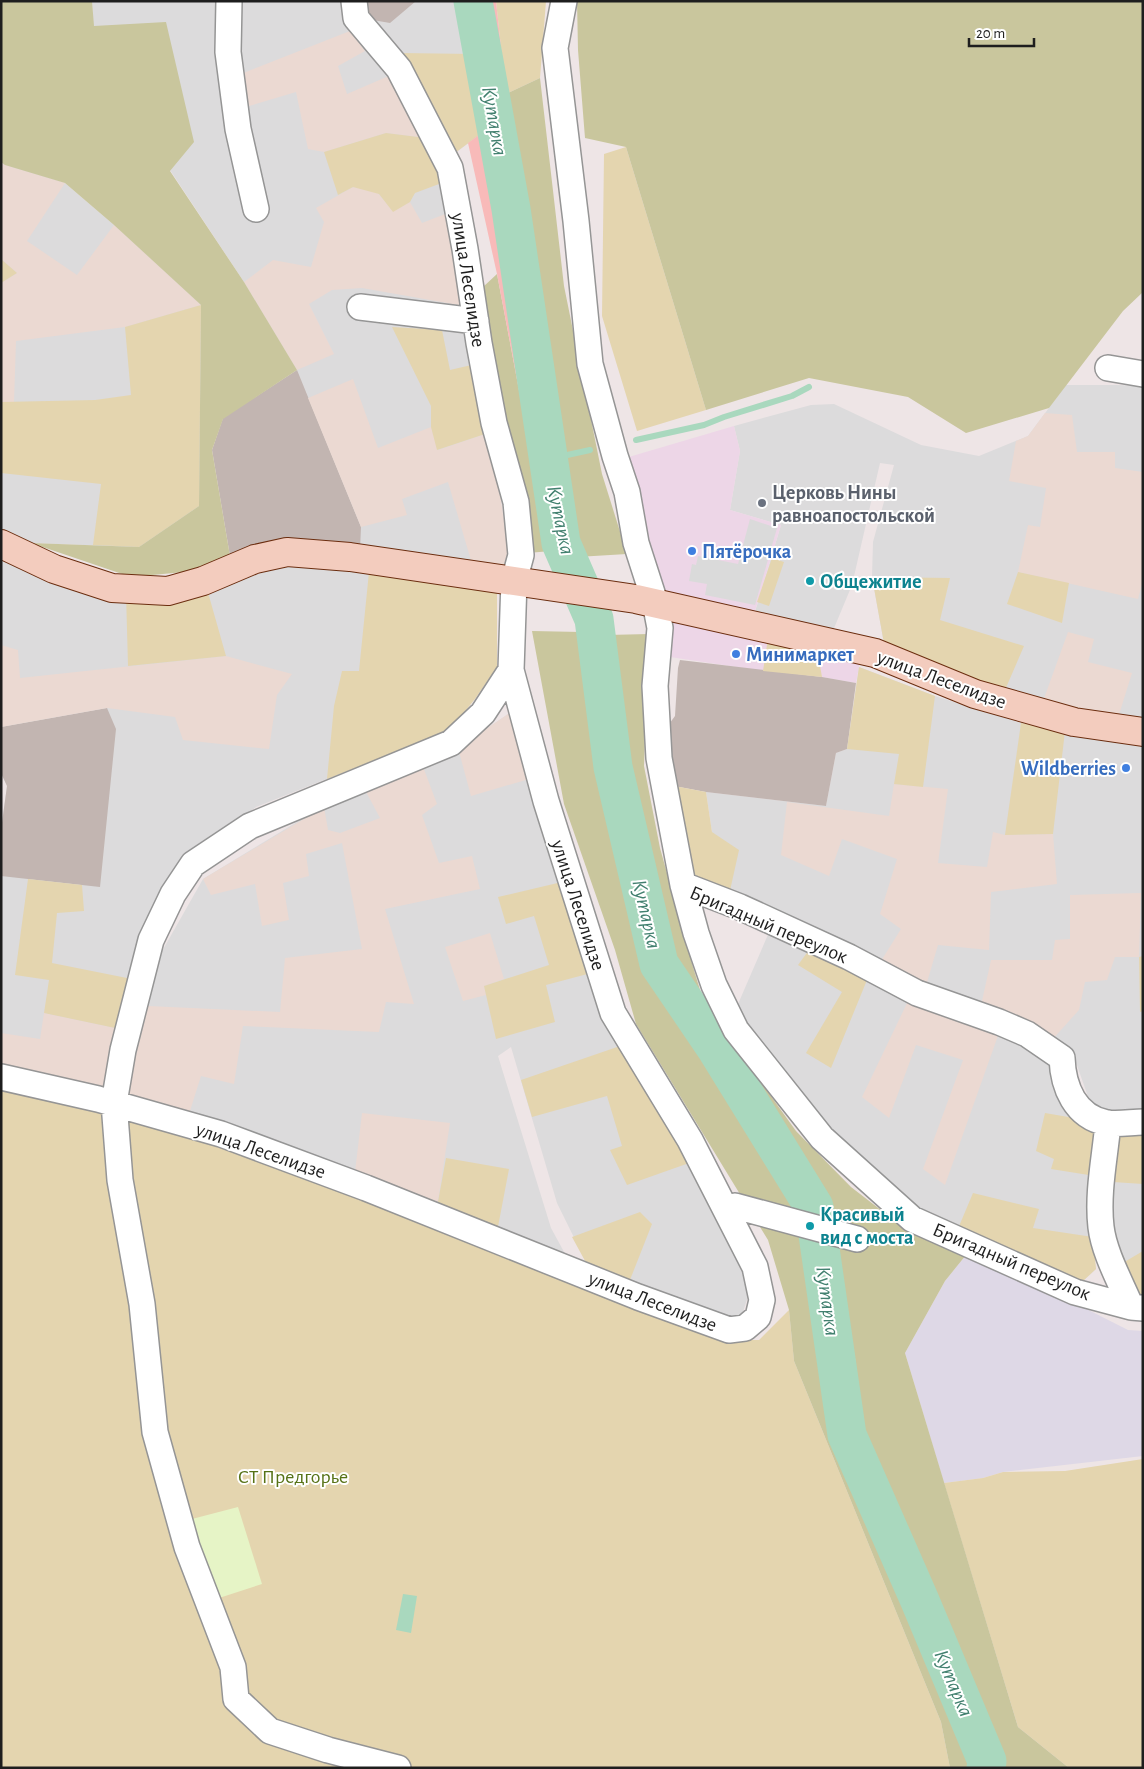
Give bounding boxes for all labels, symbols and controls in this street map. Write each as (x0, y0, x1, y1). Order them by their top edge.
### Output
scale bar (969, 15, 1034, 47)
text: 20 m (976, 26, 1005, 41)
water label: Кутарка (477, 85, 511, 158)
street label: улица Леселидзе (447, 211, 489, 349)
place label: Церковь Нины равноапостольской (772, 483, 935, 526)
water label: Кутарка (542, 484, 578, 557)
marker: Церковь Нины равноапостольской (756, 497, 768, 509)
place label: Пятёрочка (702, 542, 792, 562)
marker: Пятёрочка (686, 545, 698, 557)
place label: Общежитие (820, 572, 922, 592)
marker: Общежитие (804, 575, 816, 587)
place label: Минимаркет (746, 645, 854, 665)
street label: улица Леселидзе (873, 647, 1009, 713)
marker: Минимаркет (730, 648, 742, 660)
place label: Wildberries (1021, 759, 1116, 779)
marker: Wildberries (1120, 762, 1132, 774)
street label: улица Леселидзе (547, 837, 609, 973)
water label: Кутарка (627, 878, 665, 951)
street label: Бригадный переулок (687, 883, 850, 967)
street label: улица Леселидзе (192, 1119, 328, 1183)
place label: Красивый вид с моста (820, 1205, 914, 1248)
marker: Красивый вид с моста (804, 1220, 816, 1232)
street label: Бригадный переулок (930, 1220, 1093, 1304)
water label: Кутарка (811, 1265, 843, 1337)
street label: улица Леселидзе (585, 1268, 720, 1336)
park label: СТ Предгорье (238, 1467, 348, 1487)
water label: Кутарка (929, 1647, 977, 1720)

